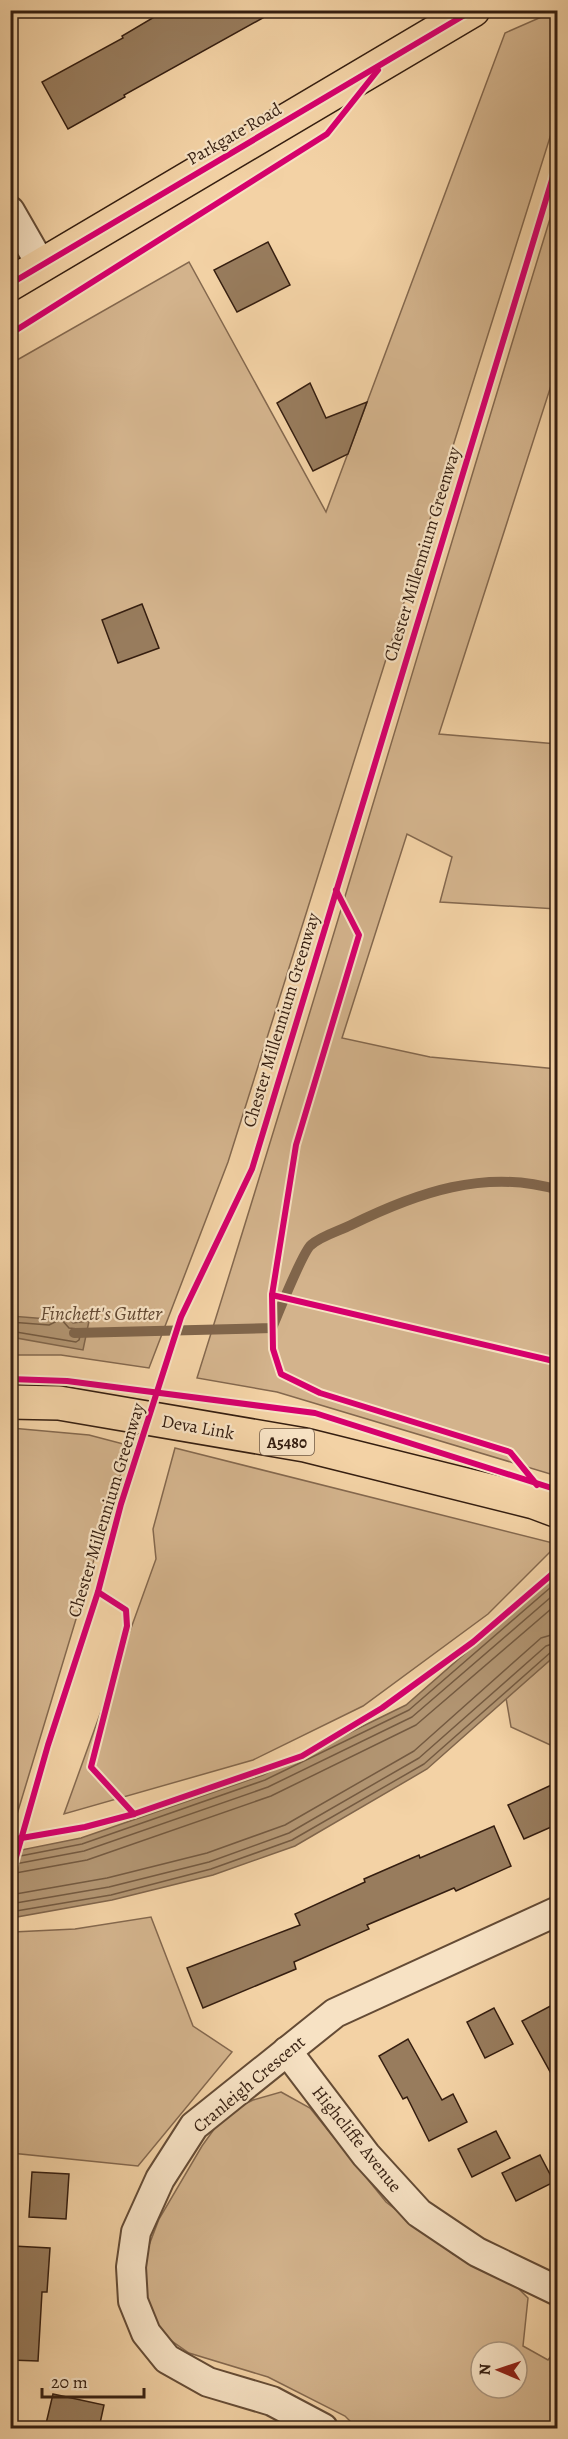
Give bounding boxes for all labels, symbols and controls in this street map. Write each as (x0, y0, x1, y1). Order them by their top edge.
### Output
street label: Parkgate Road (182, 97, 286, 171)
street label: Chester Millennium Greenway (378, 443, 466, 664)
street label: Chester Millennium Greenway (237, 909, 325, 1130)
water label: Finchett's Gutter (40, 1300, 163, 1327)
street label: Chester Millennium Greenway (62, 1399, 150, 1620)
street label: Deva Link (160, 1409, 236, 1445)
road number: A5480 (260, 1429, 314, 1455)
street label: Cranleigh Crescent (188, 2030, 310, 2138)
street label: Highcliffe Avenue (307, 2081, 407, 2197)
north arrow (469, 2340, 529, 2400)
scale bar (42, 2361, 144, 2399)
text: N (474, 2363, 496, 2376)
text: 20 m (51, 2370, 88, 2394)

